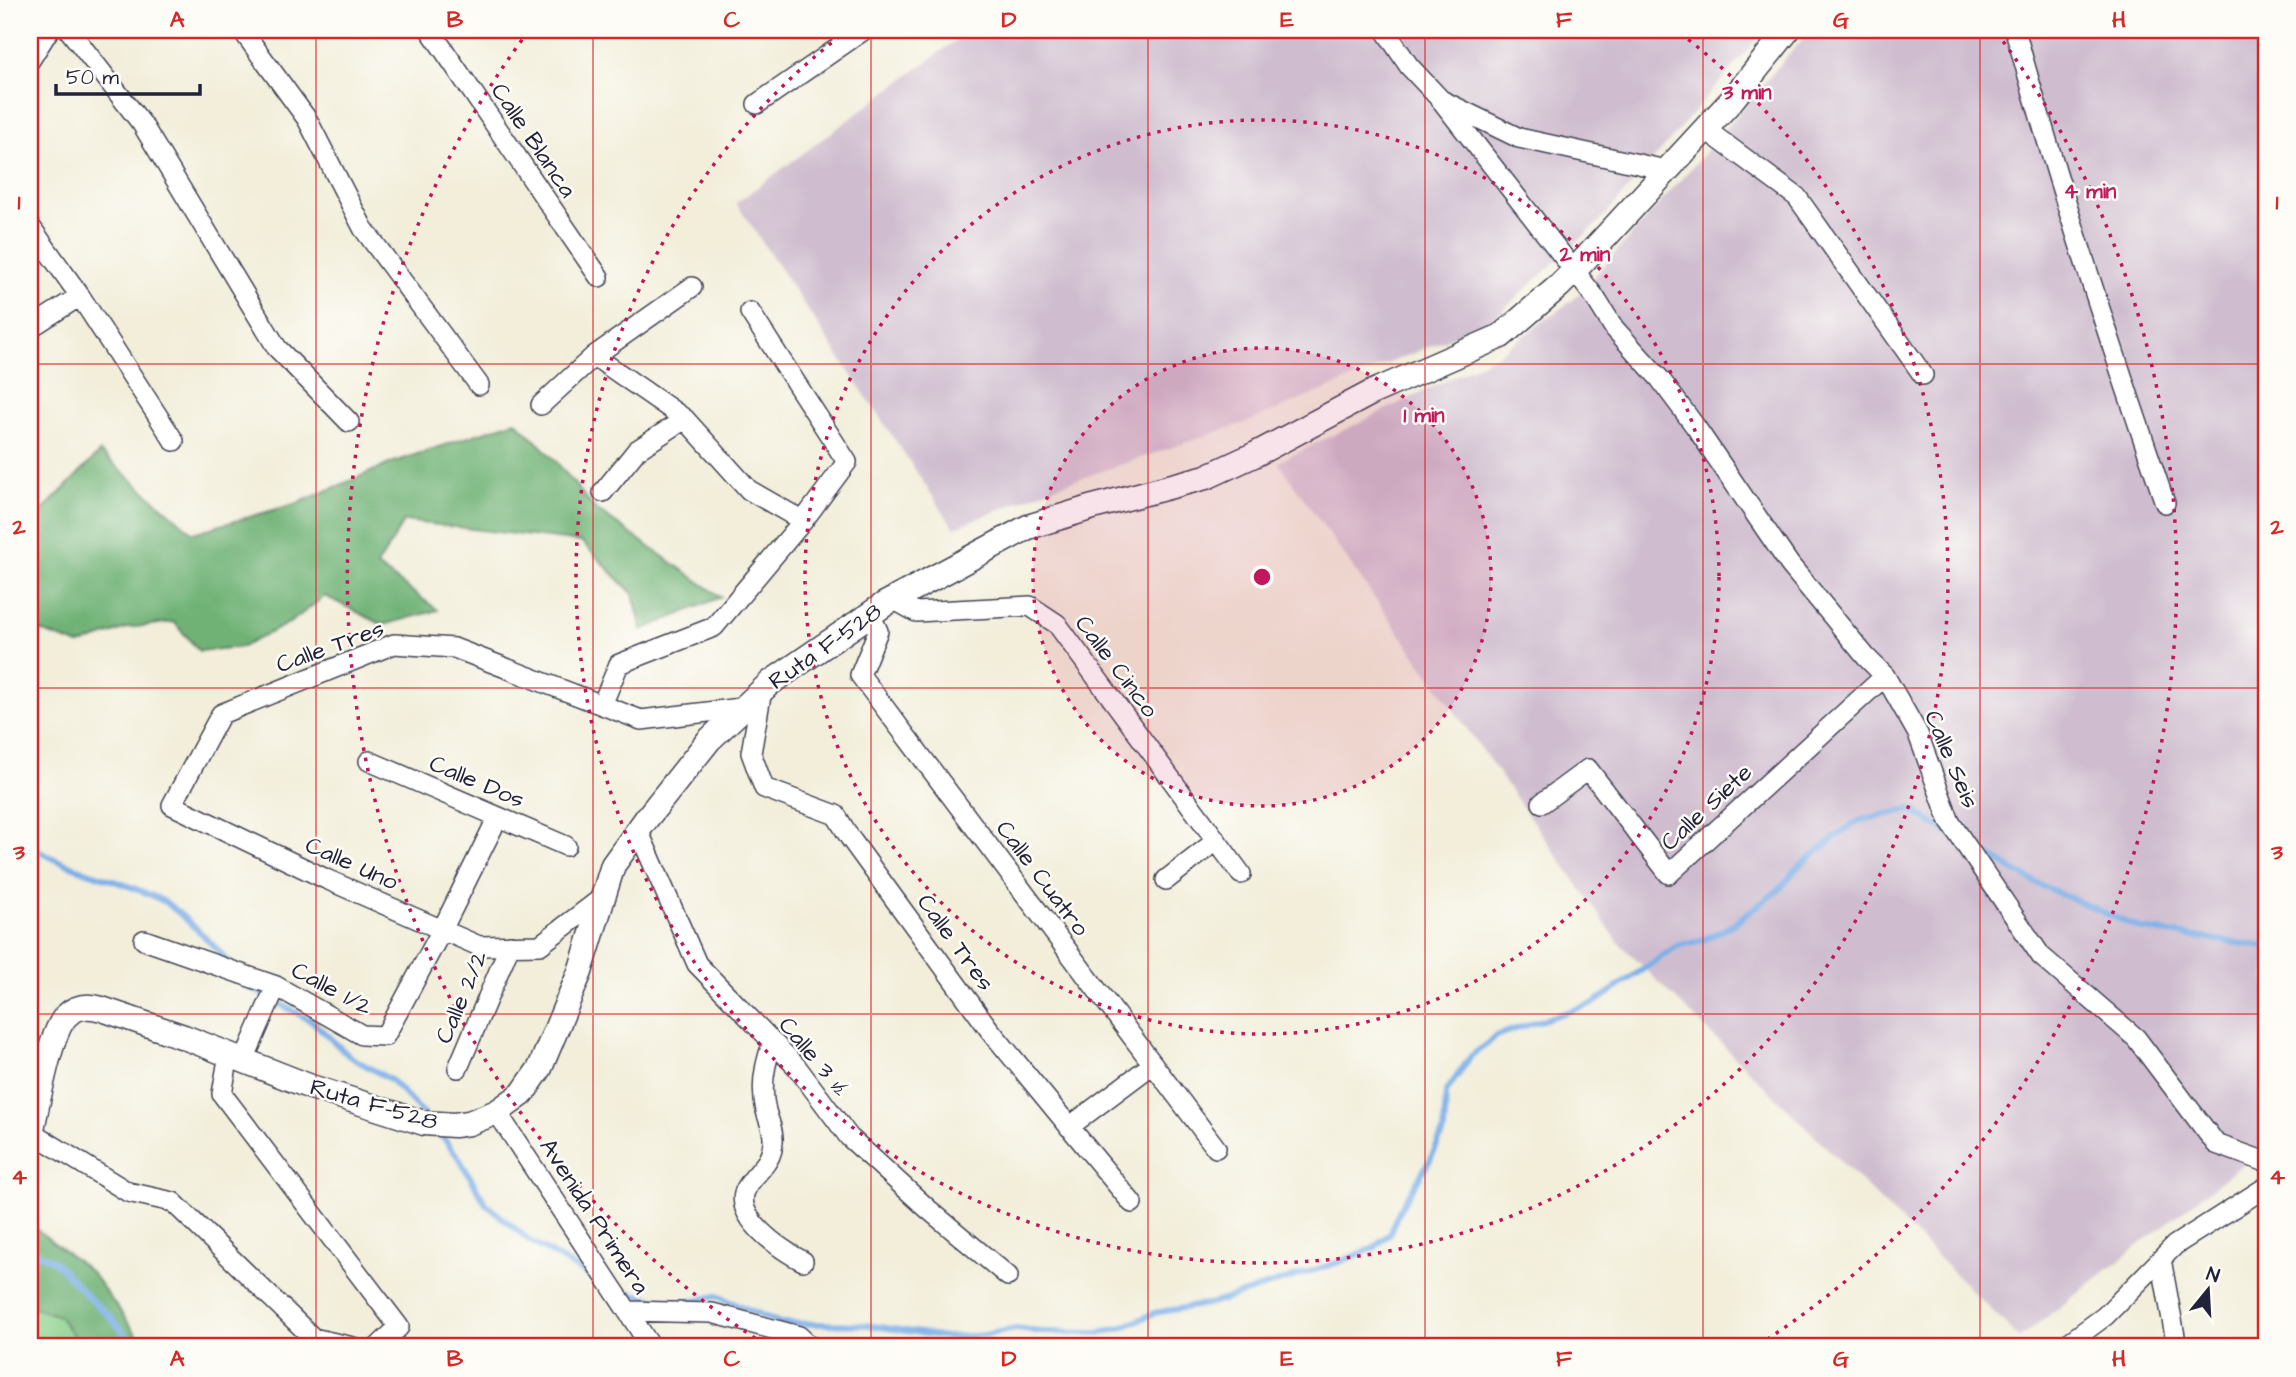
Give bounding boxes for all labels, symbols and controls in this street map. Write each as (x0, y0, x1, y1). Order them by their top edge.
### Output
text: A (170, 4, 185, 36)
text: B (447, 4, 464, 36)
text: C (724, 4, 741, 36)
text: D (1002, 4, 1017, 36)
text: E (1280, 4, 1294, 36)
text: F (1556, 4, 1573, 36)
text: G (1833, 4, 1849, 36)
text: H (2112, 4, 2126, 36)
scale bar (56, 52, 200, 96)
text: 50 m (66, 63, 120, 92)
street label: Calle Blanca (482, 76, 584, 205)
text: 3 min (1721, 78, 1772, 107)
text: 4 min (2064, 177, 2117, 206)
text: 1 (18, 186, 21, 218)
text: 1 (2276, 186, 2279, 218)
text: 2 min (1559, 240, 1611, 269)
text: 1 min (1403, 401, 1445, 430)
text: 2 (11, 511, 26, 543)
text: 2 (2269, 511, 2284, 543)
centre of rings (1250, 565, 1274, 589)
street label: Ruta F-528 (762, 595, 889, 698)
street label: Calle Cinco (1066, 608, 1166, 725)
street label: Calle Tres (272, 612, 389, 682)
street label: Calle Seis (1915, 705, 1987, 814)
street label: Calle Dos (424, 747, 529, 817)
street label: Calle Siete (1653, 756, 1760, 859)
street label: Calle Cuatro (987, 814, 1097, 944)
street label: Calle Uno (300, 828, 404, 900)
text: 3 (12, 836, 25, 868)
text: 3 (2270, 836, 2283, 868)
street label: Calle Tres (908, 887, 1002, 998)
street label: Calle 2/2 (427, 946, 497, 1049)
street label: Calle 1/2 (285, 953, 378, 1024)
street label: Calle 3 ½ (770, 1010, 858, 1106)
street label: Ruta F-528 (306, 1071, 441, 1139)
street label: Avenida Primera (531, 1132, 657, 1301)
text: 4 (11, 1161, 27, 1193)
text: 4 (2269, 1161, 2285, 1193)
north arrow (2174, 1254, 2244, 1324)
text: N (2203, 1261, 2223, 1290)
text: A (170, 1343, 185, 1375)
text: B (447, 1343, 464, 1375)
text: C (724, 1343, 741, 1375)
text: D (1002, 1343, 1017, 1375)
text: E (1280, 1343, 1294, 1375)
text: F (1556, 1343, 1573, 1375)
text: G (1833, 1343, 1849, 1375)
text: H (2112, 1343, 2126, 1375)

